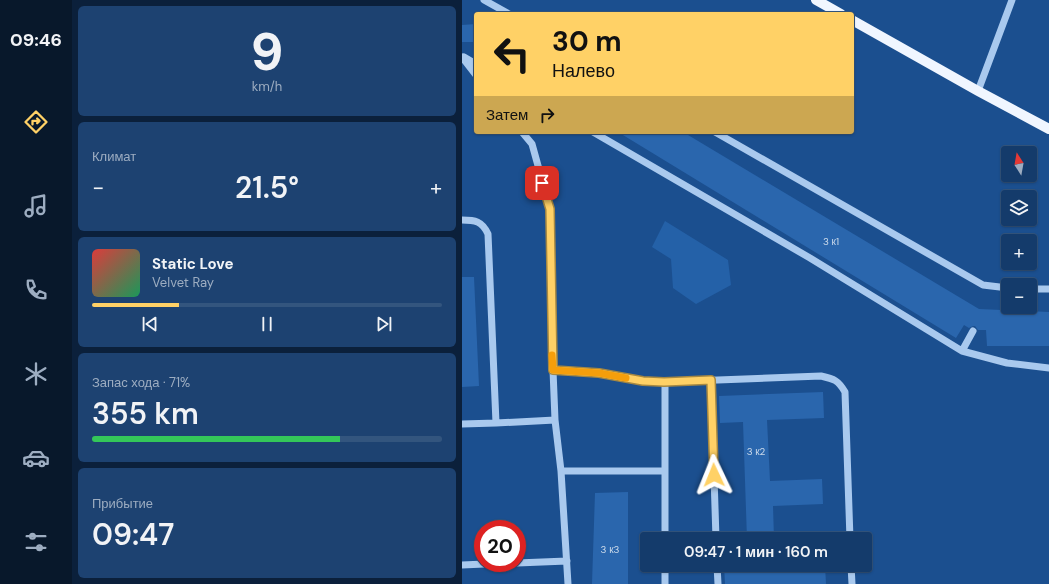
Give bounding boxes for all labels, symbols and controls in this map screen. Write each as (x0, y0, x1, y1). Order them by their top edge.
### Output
text: 9 (250, 18, 284, 86)
text: 30 m (552, 23, 622, 60)
text: 09:46 (10, 28, 62, 52)
icon: left (486, 28, 538, 80)
text: Налево (552, 59, 615, 83)
text: km/h (252, 78, 282, 95)
icon: right (536, 104, 558, 126)
text: Затем (486, 105, 528, 125)
icon: directions (22, 108, 50, 136)
north arrow (1001, 146, 1037, 182)
map controls (1001, 146, 1037, 314)
text: Климат (92, 148, 136, 165)
pin (525, 166, 559, 200)
text: 21.5° (235, 168, 299, 207)
icon: arrive (531, 172, 553, 194)
text: − (92, 173, 104, 202)
text: + (430, 173, 442, 202)
button: layers (1001, 190, 1037, 226)
icon: music (22, 192, 50, 220)
button: + (1001, 234, 1037, 270)
house number: 3 к1 (823, 235, 839, 248)
text: Static Love (152, 254, 233, 274)
text: Velvet Ray (152, 274, 214, 291)
icon: phone (22, 276, 50, 304)
button: − (1001, 278, 1037, 314)
icon: previous (139, 313, 161, 335)
icon: pause (256, 313, 278, 335)
icon: next (373, 313, 395, 335)
icon: climate (22, 360, 50, 388)
text: Запас хода · 71% (92, 374, 190, 391)
text: 355 km (92, 394, 199, 433)
icon: car (22, 444, 50, 472)
house number: 3 к2 (747, 445, 766, 458)
position arrow (693, 454, 735, 496)
text: Прибытие (92, 495, 153, 512)
text: 09:47 (92, 515, 174, 554)
speed limit sign: 20 (474, 520, 526, 572)
icon: filters (22, 528, 50, 556)
text: 09:47 · 1 мин · 160 m (684, 542, 828, 562)
house number: 3 к3 (601, 543, 620, 556)

